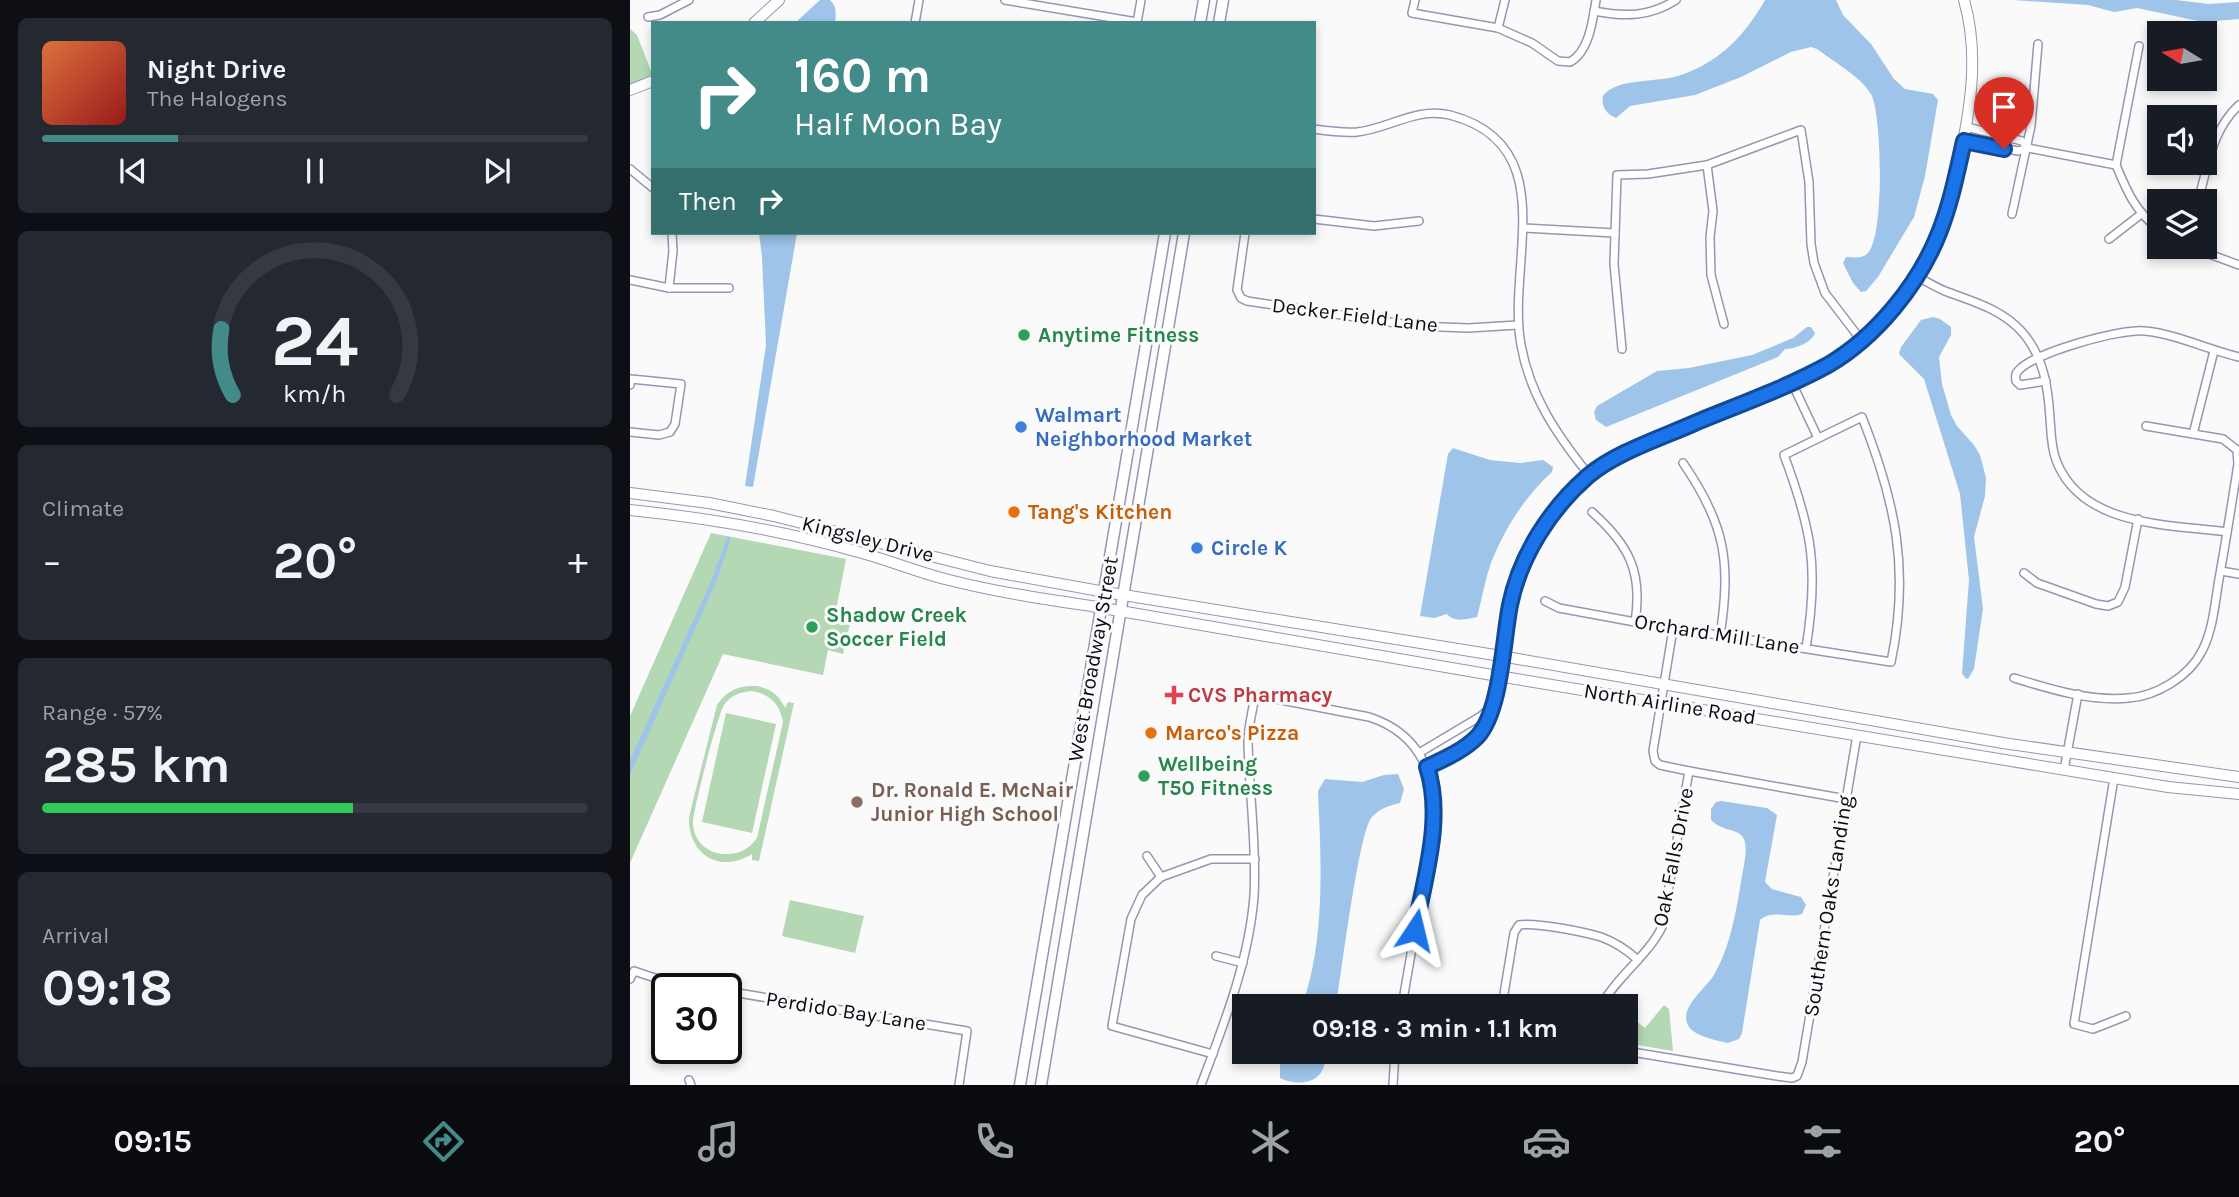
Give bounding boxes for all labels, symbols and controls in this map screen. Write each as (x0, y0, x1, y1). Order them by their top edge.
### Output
north arrow (2147, 21, 2217, 91)
map controls (2147, 21, 2217, 259)
text: 160 m (794, 47, 931, 104)
icon: right (679, 49, 770, 140)
text: Night Drive (147, 54, 286, 85)
pin (1974, 77, 2034, 149)
text: The Halogens (147, 85, 287, 112)
icon: arrive (1985, 88, 2023, 126)
button: sound (2147, 105, 2217, 175)
text: Half Moon Bay (794, 106, 1002, 143)
icon: previous (114, 152, 152, 190)
icon: pause (296, 152, 334, 190)
icon: next (478, 152, 516, 190)
icon: right (751, 182, 789, 220)
text: Then (679, 186, 737, 217)
button: layers (2147, 189, 2217, 259)
street label: Decker Field Lane (1271, 293, 1439, 337)
text: 24 (271, 299, 359, 384)
place label: Anytime Fitness (1038, 323, 1199, 347)
marker: Anytime Fitness (1016, 327, 1032, 343)
text: km/h (283, 379, 347, 408)
place label: Walmart Neighborhood Market (1035, 403, 1252, 451)
marker: Walmart Neighborhood Market (1013, 419, 1029, 435)
text: Climate (42, 495, 124, 522)
place label: Tang's Kitchen (1028, 500, 1172, 524)
marker: Tang's Kitchen (1006, 504, 1022, 520)
street label: Kingsley Drive (800, 511, 936, 567)
text: 20° (273, 530, 357, 591)
place label: Circle K (1211, 536, 1287, 560)
text: − (42, 539, 62, 584)
text: + (568, 539, 588, 584)
marker: Circle K (1189, 540, 1205, 556)
street label: West Broadway Street (1063, 554, 1123, 764)
place label: Shadow Creek Soccer Field (826, 603, 968, 651)
street label: Orchard Mill Lane (1633, 609, 1801, 659)
marker: Shadow Creek Soccer Field (804, 619, 820, 635)
street label: North Airline Road (1582, 679, 1758, 729)
place label: CVS Pharmacy (1188, 683, 1333, 707)
marker: CVS Pharmacy (1166, 687, 1182, 703)
text: Range · 57% (42, 699, 163, 726)
place label: Marco's Pizza (1165, 721, 1299, 745)
marker: Marco's Pizza (1143, 725, 1159, 741)
text: 285 km (42, 734, 231, 795)
place label: Wellbeing T50 Fitness (1158, 752, 1273, 800)
marker: Wellbeing T50 Fitness (1136, 768, 1152, 784)
place label: Dr. Ronald E. McNair Junior High School (871, 778, 1074, 826)
street label: Oak Falls Drive (1648, 786, 1698, 928)
street label: Southern Oaks Landing (1799, 793, 1857, 1018)
marker: Dr. Ronald E. McNair Junior High School (849, 794, 865, 810)
position arrow (1378, 893, 1452, 967)
text: Arrival (42, 922, 109, 949)
text: 09:18 (42, 957, 173, 1018)
speed limit sign: 30 (651, 973, 742, 1064)
street label: Perdido Bay Lane (764, 986, 928, 1036)
text: 09:18 · 3 min · 1.1 km (1312, 1013, 1558, 1044)
icon: directions (419, 1117, 468, 1166)
icon: music (694, 1117, 743, 1166)
icon: phone (970, 1117, 1019, 1166)
icon: climate (1246, 1117, 1295, 1166)
icon: car (1522, 1117, 1571, 1166)
icon: filters (1798, 1117, 1847, 1166)
text: 09:15 (113, 1123, 192, 1160)
text: 20° (2074, 1123, 2126, 1160)

